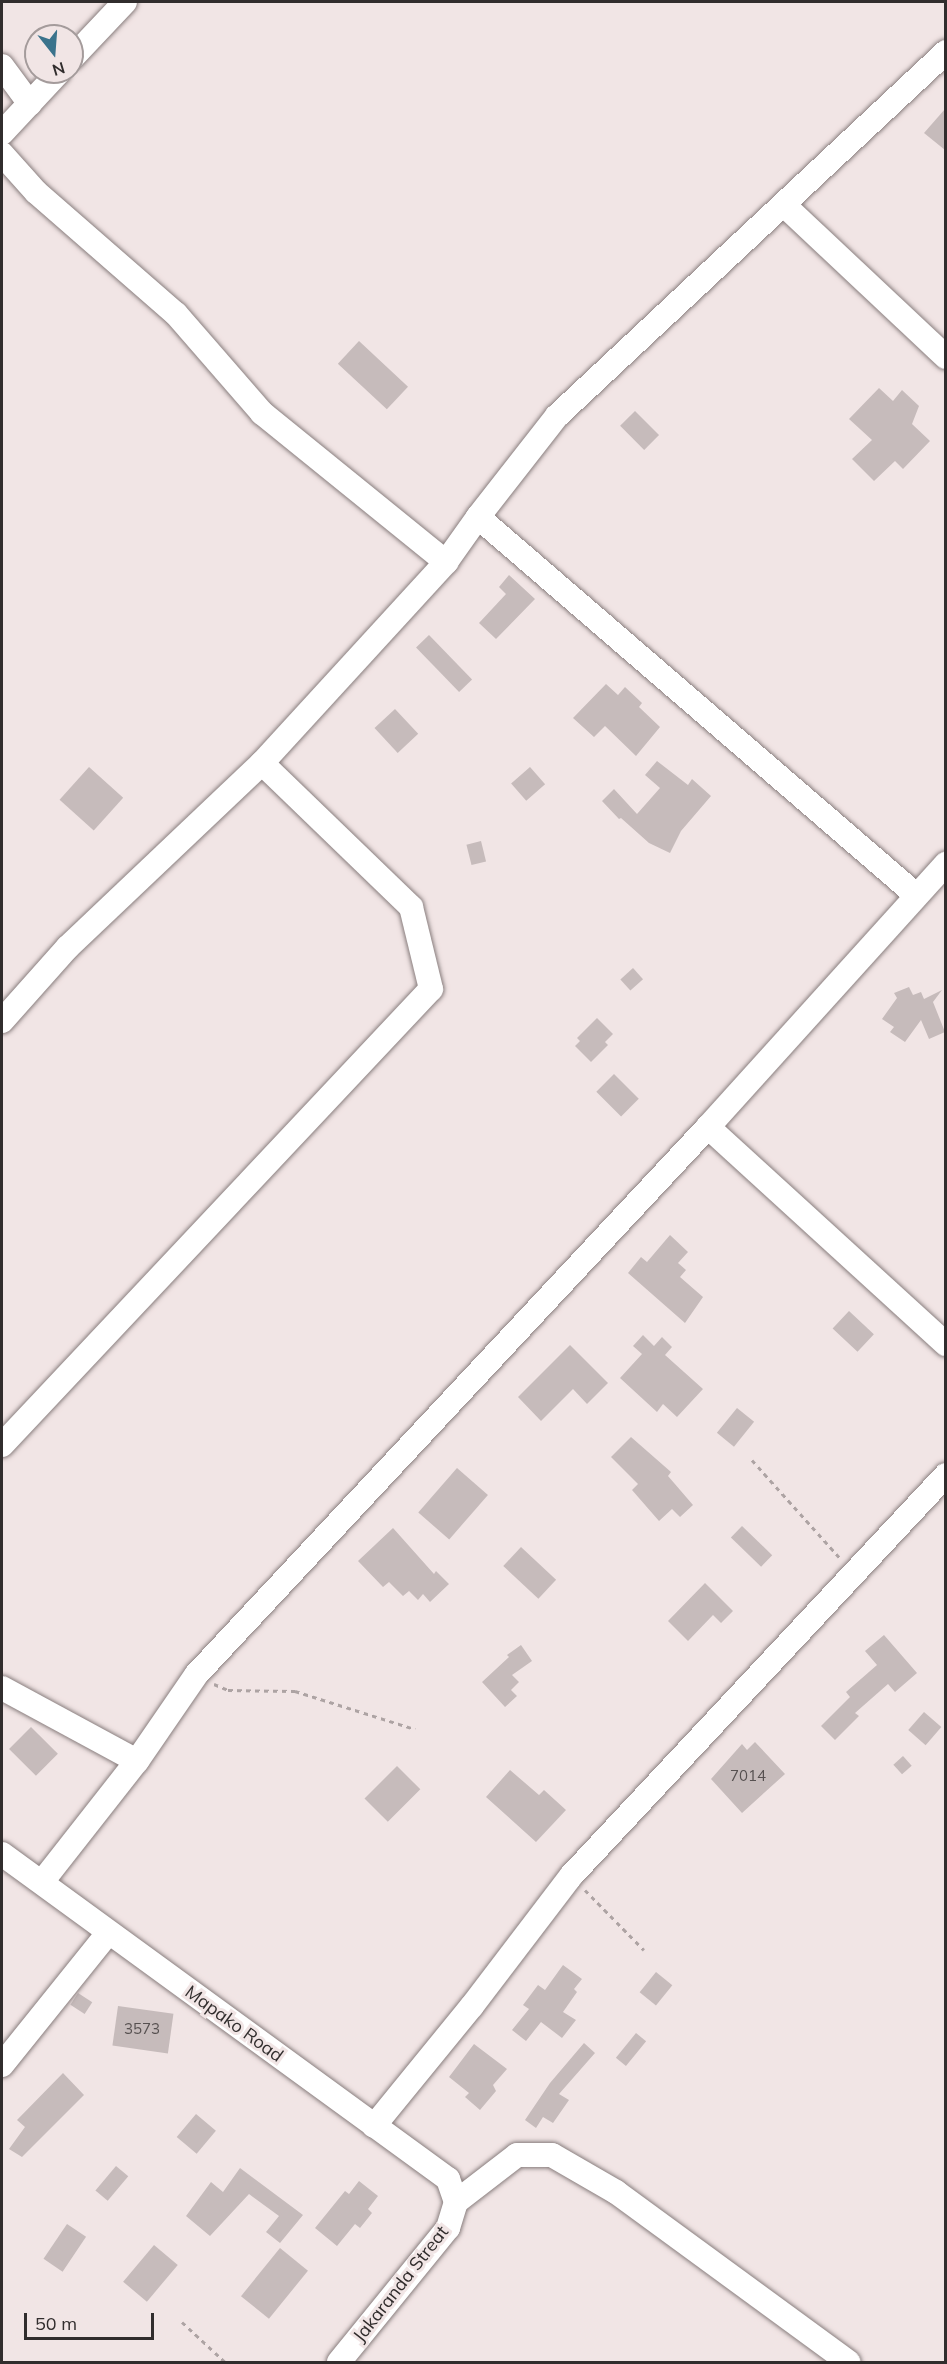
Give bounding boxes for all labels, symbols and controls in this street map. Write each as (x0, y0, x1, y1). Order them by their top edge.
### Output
north arrow (24, 24, 84, 84)
text: N (50, 58, 67, 81)
house number: 7014 (730, 1767, 766, 1785)
street label: Mapako Road (181, 1981, 287, 2067)
house number: 3573 (124, 2020, 160, 2038)
street label: Jakaranda Streat (349, 2222, 453, 2346)
scale bar (27, 2301, 158, 2339)
text: 50 m (35, 2312, 77, 2335)

